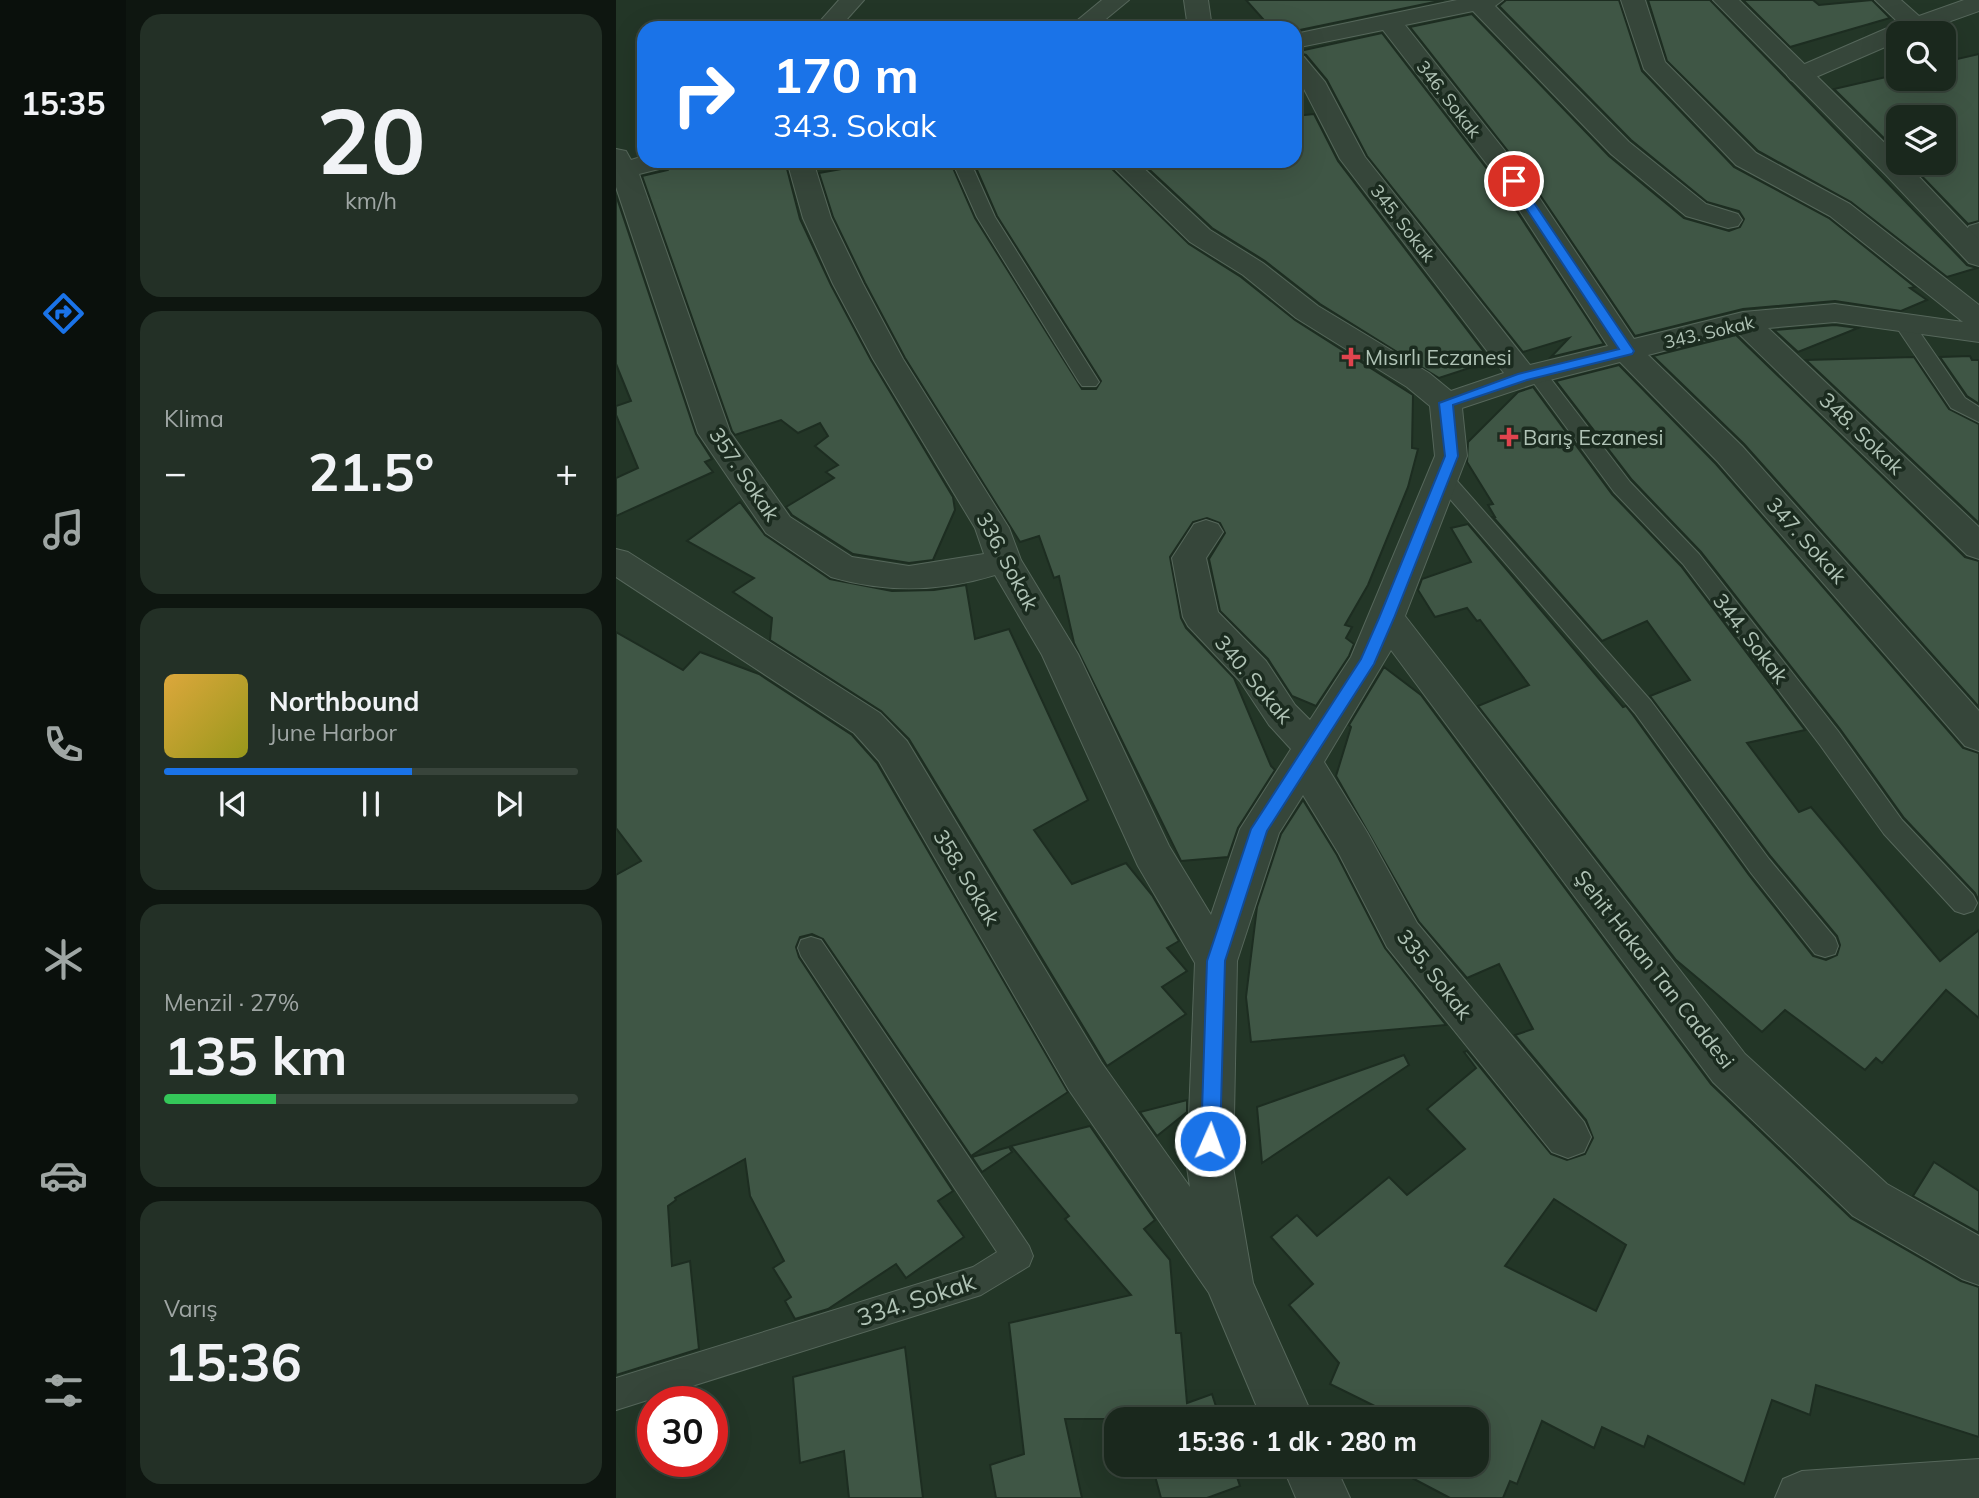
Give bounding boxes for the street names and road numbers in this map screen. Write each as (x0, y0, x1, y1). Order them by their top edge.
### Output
street label: 346. Sokak (1412, 56, 1487, 143)
street label: 345. Sokak (1366, 180, 1441, 267)
street label: 343. Sokak (1662, 310, 1757, 354)
street label: 348. Sokak (1814, 386, 1910, 480)
street label: 357. Sokak (704, 422, 786, 526)
street label: 347. Sokak (1761, 491, 1853, 589)
street label: 336. Sokak (971, 508, 1045, 615)
street label: 344. Sokak (1708, 588, 1794, 688)
street label: 340. Sokak (1210, 630, 1299, 729)
street label: 358. Sokak (928, 824, 1006, 930)
street label: Şehit Hakan Tan Caddesi (1569, 865, 1741, 1073)
street label: 335. Sokak (1392, 924, 1478, 1024)
street label: 334. Sokak (853, 1266, 980, 1332)

